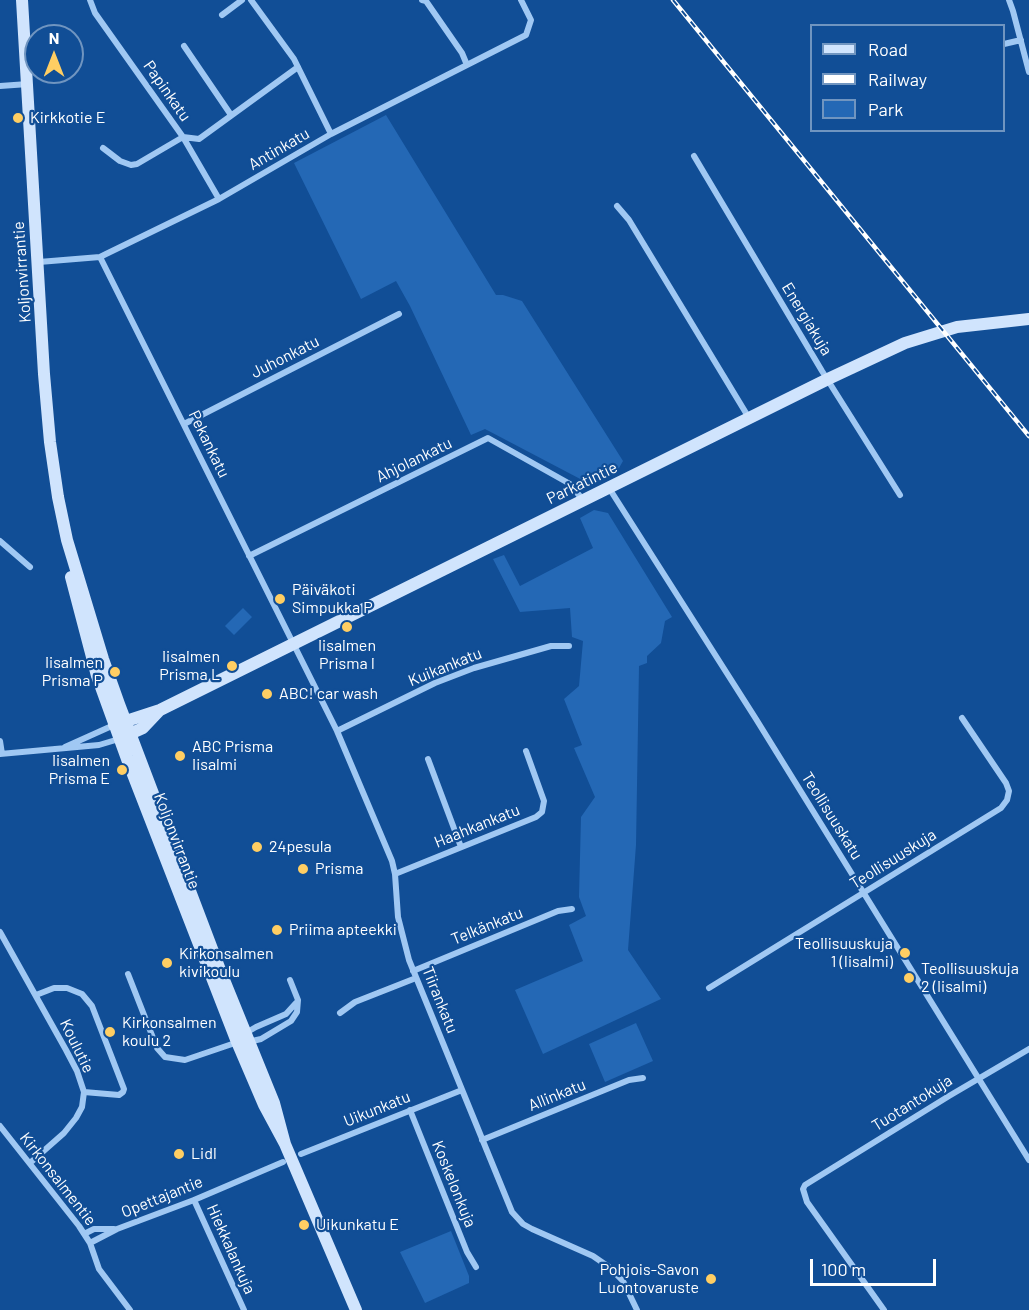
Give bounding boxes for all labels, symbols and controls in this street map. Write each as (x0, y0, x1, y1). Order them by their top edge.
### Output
north arrow (24, 24, 84, 84)
legend (810, 24, 1005, 132)
text: N (49, 28, 59, 47)
text: Road (868, 38, 908, 60)
street label: Papinkatu (139, 57, 195, 125)
text: Railway (868, 68, 927, 90)
text: Park (868, 98, 903, 120)
place label: Kirkkotie E (30, 108, 105, 128)
marker: Kirkkotie E (11, 111, 25, 125)
street label: Antinkatu (245, 124, 313, 174)
street label: Koljonvirrantie (9, 221, 35, 323)
street label: Energiakuja (778, 279, 836, 359)
street label: Juhonkatu (248, 332, 322, 382)
street label: Pekankatu (184, 407, 234, 481)
street label: Ahjolankatu (373, 433, 455, 487)
street label: Parkatintie (543, 458, 621, 508)
place label: Päiväkoti Simpukka P (292, 580, 373, 618)
marker: Päiväkoti Simpukka P (273, 592, 287, 606)
marker: Iisalmen Prisma I (340, 620, 354, 634)
place label: Iisalmen Prisma I (318, 636, 376, 674)
street label: Kuikankatu (405, 644, 485, 690)
place label: Iisalmen Prisma L (159, 647, 220, 685)
place label: Iisalmen Prisma P (42, 653, 103, 691)
marker: Iisalmen Prisma L (225, 659, 239, 673)
marker: Iisalmen Prisma P (108, 665, 122, 679)
place label: ABC! car wash (279, 684, 378, 704)
marker: ABC! car wash (260, 687, 274, 701)
place label: ABC Prisma Iisalmi (192, 737, 273, 775)
marker: ABC Prisma Iisalmi (173, 749, 187, 763)
place label: Iisalmen Prisma E (49, 751, 110, 789)
marker: Iisalmen Prisma E (115, 763, 129, 777)
street label: Teollisuuskatu (797, 769, 867, 863)
street label: Koljonvirrantie (150, 790, 204, 892)
street label: Haahkankatu (431, 800, 523, 852)
street label: Teollisuuskuja (846, 825, 940, 893)
place label: 24pesula (269, 837, 332, 857)
marker: 24pesula (250, 840, 264, 854)
place label: Prisma (315, 859, 363, 879)
marker: Prisma (296, 862, 310, 876)
street label: Telkänkatu (449, 903, 525, 949)
place label: Priima apteekki (289, 920, 397, 940)
marker: Priima apteekki (270, 923, 284, 937)
place label: Teollisuuskuja 1 (Iisalmi) (795, 934, 893, 972)
place label: Kirkonsalmen kivikoulu (179, 944, 274, 982)
marker: Teollisuuskuja 1 (Iisalmi) (898, 946, 912, 960)
marker: Kirkonsalmen kivikoulu (160, 956, 174, 970)
place label: Teollisuuskuja 2 (Iisalmi) (921, 959, 1019, 997)
street label: Tiirankatu (418, 964, 462, 1036)
marker: Teollisuuskuja 2 (Iisalmi) (902, 971, 916, 985)
place label: Kirkonsalmen koulu 2 (122, 1013, 217, 1051)
street label: Koulutie (56, 1016, 98, 1076)
marker: Kirkonsalmen koulu 2 (103, 1025, 117, 1039)
street label: Tuotantokuja (868, 1071, 956, 1135)
street label: Allinkatu (526, 1075, 588, 1115)
street label: Uikunkatu (341, 1087, 413, 1131)
street label: Kirkonsalmentie (16, 1129, 100, 1229)
street label: Koskelonkuja (428, 1138, 480, 1230)
place label: Lidl (191, 1144, 217, 1164)
marker: Lidl (172, 1147, 186, 1161)
street label: Opettajantie (119, 1172, 205, 1222)
street label: Hiekkalankuja (203, 1201, 259, 1297)
place label: Uikunkatu E (316, 1215, 399, 1235)
marker: Uikunkatu E (297, 1218, 311, 1232)
scale bar (813, 1247, 939, 1285)
text: 100 m (821, 1258, 866, 1280)
place label: Pohjois-Savon Luontovaruste (598, 1260, 699, 1298)
marker: Pohjois-Savon Luontovaruste (704, 1272, 718, 1286)

